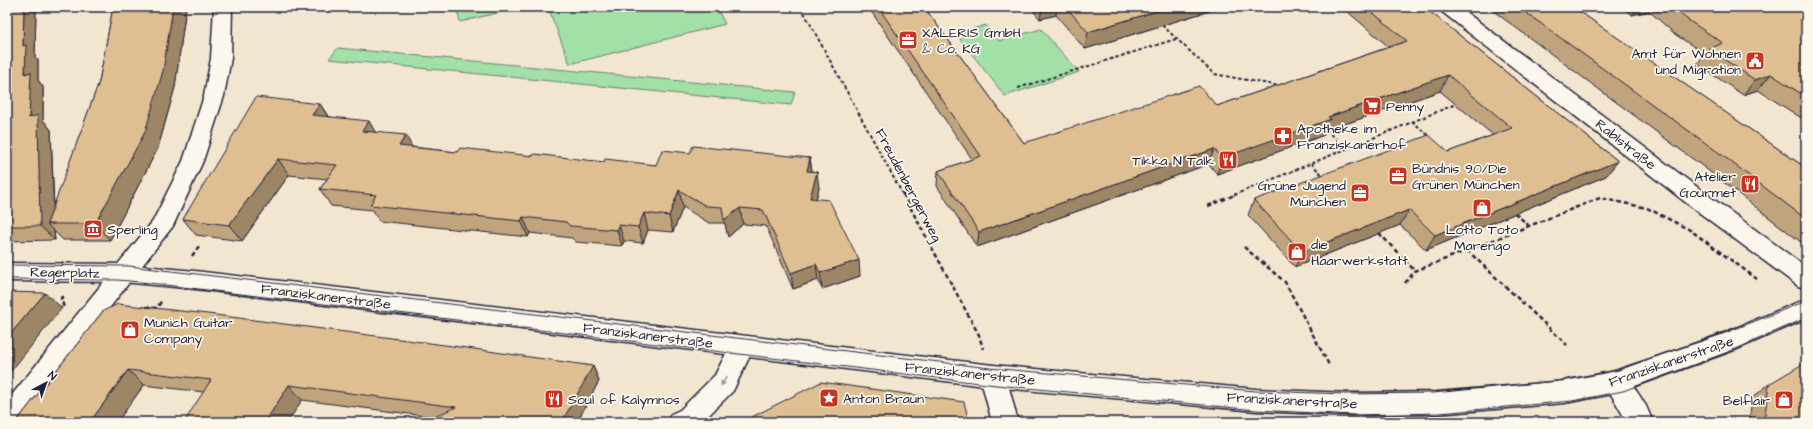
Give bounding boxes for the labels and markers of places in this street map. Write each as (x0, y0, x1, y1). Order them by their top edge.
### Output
place label: XALERIS GmbH & Co. KG (922, 23, 1021, 59)
office icon: XALERIS GmbH & Co. KG (897, 29, 919, 51)
place label: Amt für Wohnen und Migration (1632, 44, 1741, 80)
public building icon: Amt für Wohnen und Migration (1744, 50, 1766, 72)
supermarket icon: Penny (1361, 95, 1383, 117)
place label: Penny (1386, 97, 1425, 117)
place label: Apotheke im Franziskanerhof (1297, 119, 1406, 155)
pharmacy icon: Apotheke im Franziskanerhof (1272, 125, 1294, 147)
restaurant icon: Tikka N Talk (1217, 149, 1239, 171)
place label: Tikka N Talk (1132, 151, 1214, 171)
place label: Bündnis 90/Die Grünen München (1412, 159, 1520, 195)
office icon: Bündnis 90/Die Grünen München (1387, 165, 1409, 187)
place label: Atelier Gourmet (1679, 167, 1736, 203)
restaurant icon: Atelier Gourmet (1739, 173, 1761, 195)
place label: Grüne Jugend München (1258, 176, 1346, 212)
office icon: Grüne Jugend München (1349, 182, 1371, 204)
shop icon: Lotto Toto Marengo (1471, 197, 1493, 219)
museum icon: Sperling (82, 218, 104, 240)
place label: Sperling (107, 220, 158, 240)
place label: Lotto Toto Marengo (1446, 220, 1518, 256)
place label: die Haarwerkstatt (1311, 235, 1408, 271)
shop icon: die Haarwerkstatt (1286, 241, 1308, 263)
place label: Munich Guitar Company (144, 313, 233, 349)
shop icon: Munich Guitar Company (119, 319, 141, 341)
place icon: Anton Braun (818, 387, 840, 409)
restaurant icon: Soul of Kalymnos (543, 388, 565, 410)
place label: Anton Braun (843, 389, 924, 409)
shop icon: Belflair (1773, 389, 1795, 411)
place label: Soul of Kalymnos (568, 390, 680, 410)
place label: Belflair (1723, 391, 1770, 411)

